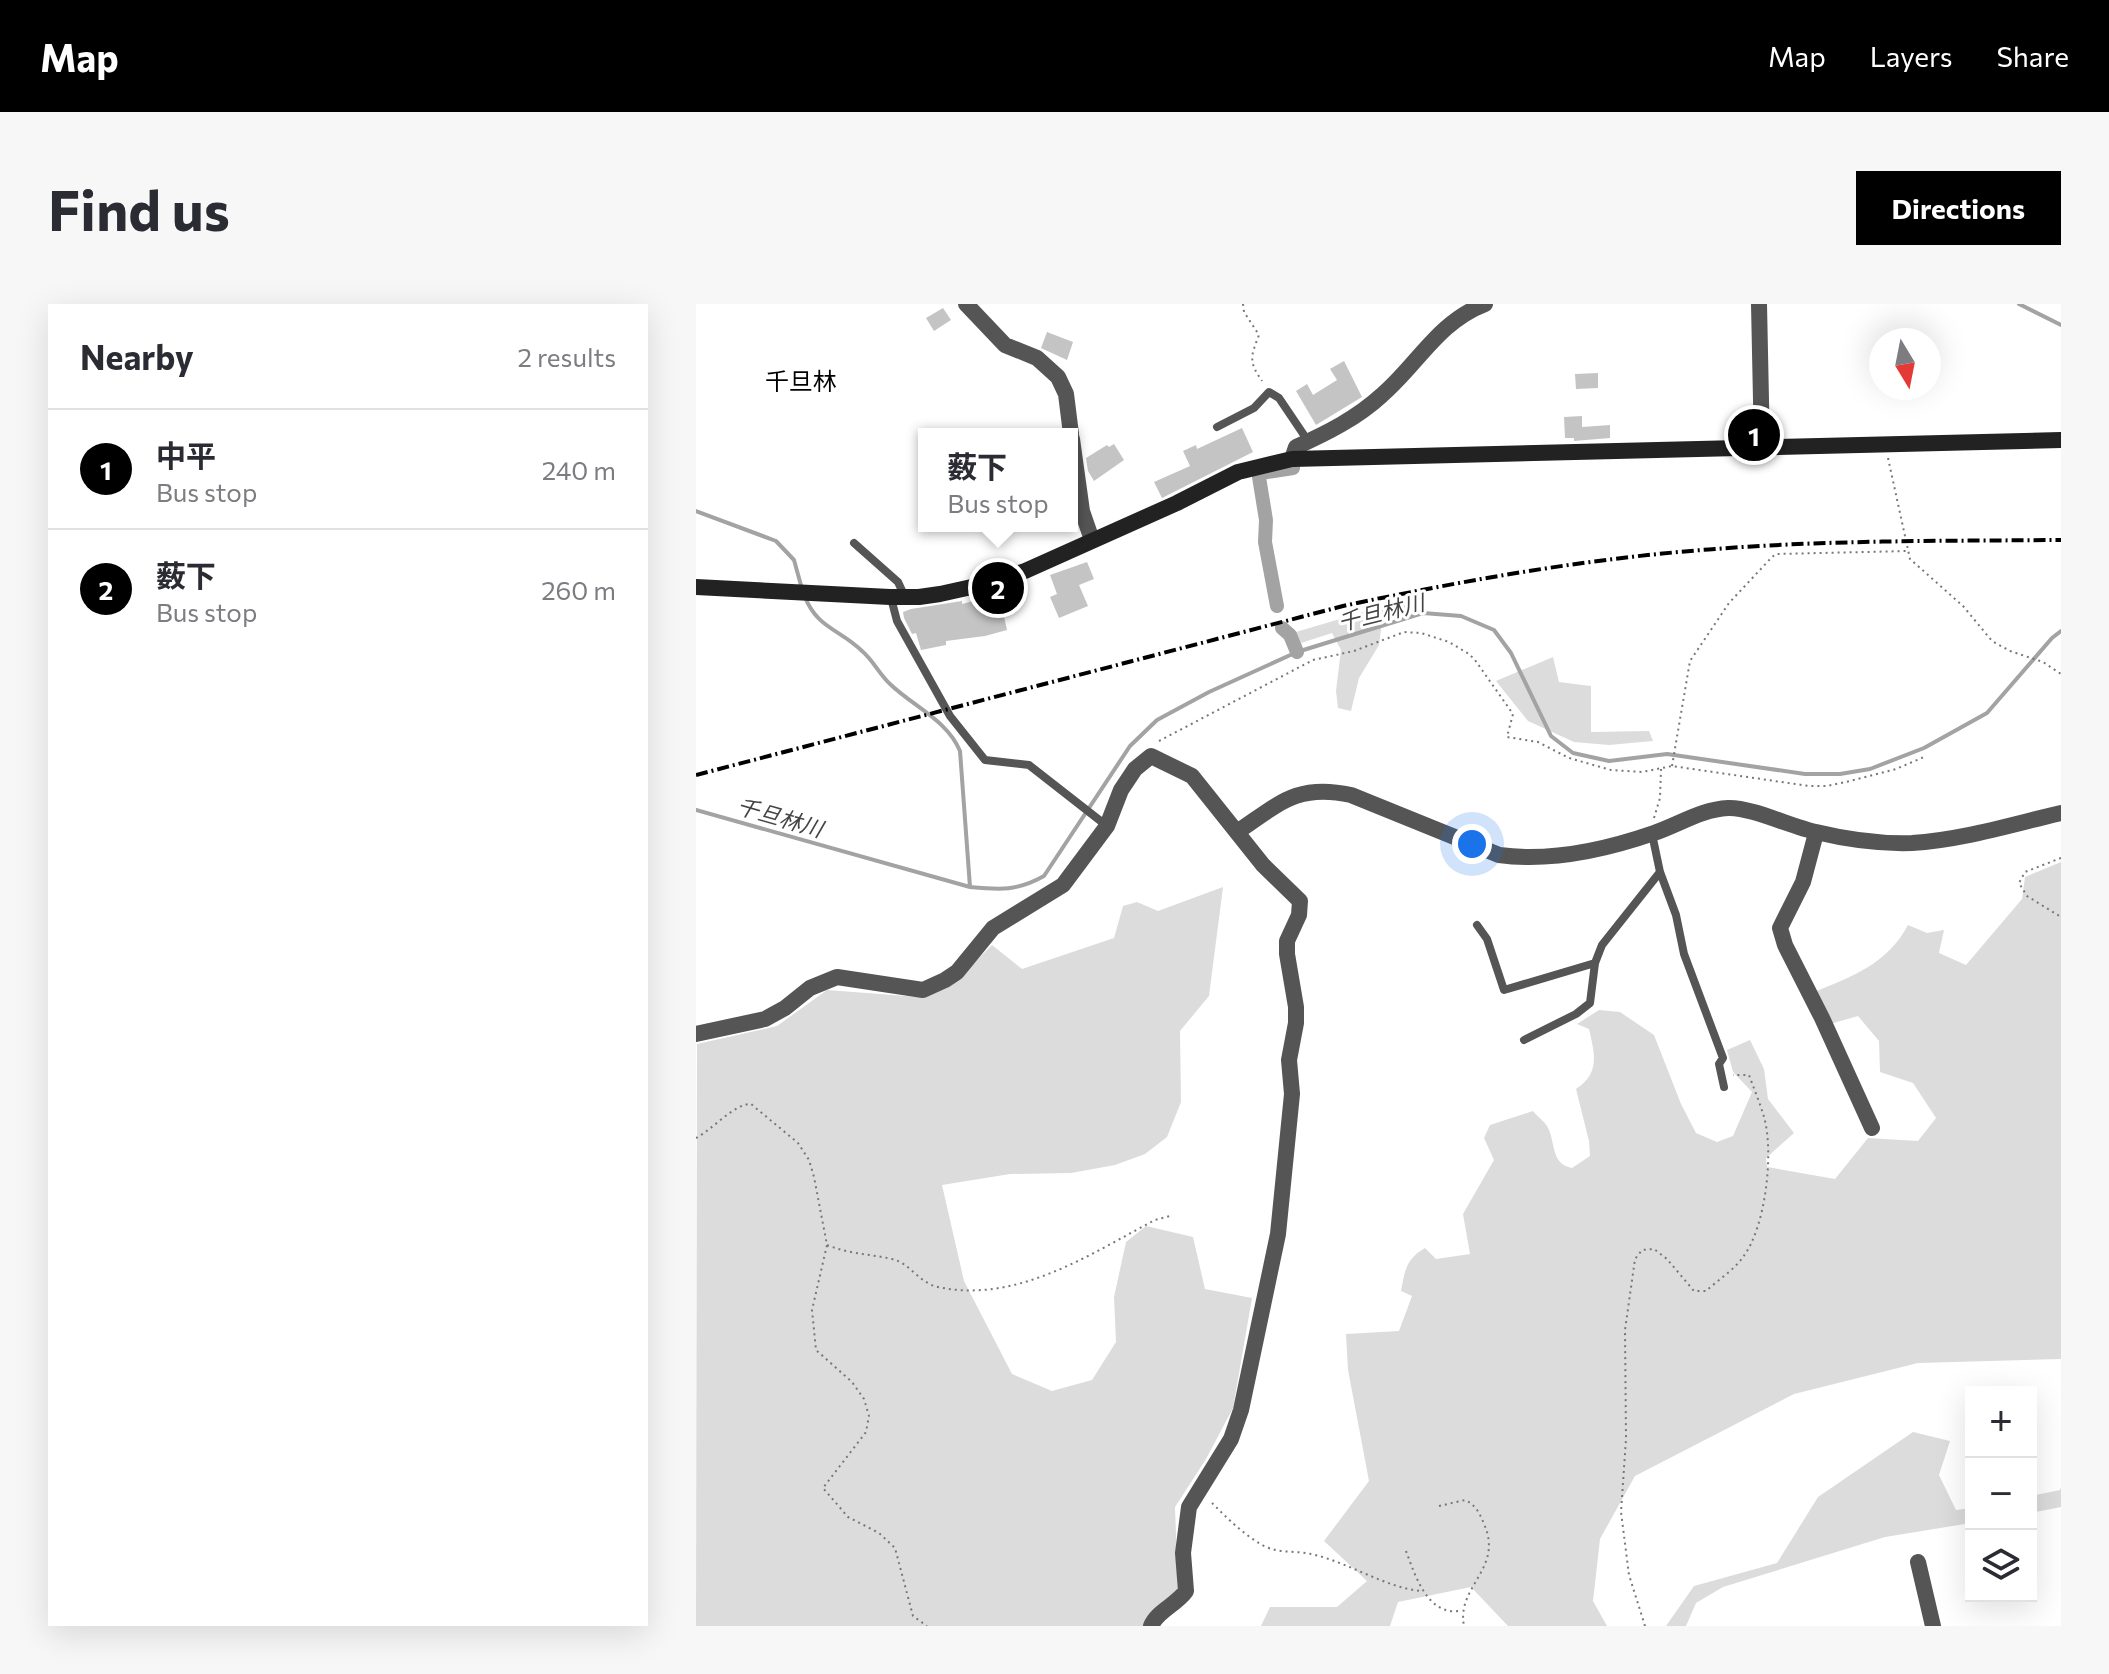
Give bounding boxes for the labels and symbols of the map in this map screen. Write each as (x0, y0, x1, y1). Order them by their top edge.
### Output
north arrow (1869, 328, 1941, 400)
district label: 千旦林 (765, 366, 837, 395)
pin: 1 (1728, 405, 1780, 465)
pin: 2 (972, 558, 1024, 618)
water label: 千旦林川 (1335, 588, 1429, 636)
water label: 千旦林川 (734, 792, 828, 843)
your location (1452, 824, 1492, 864)

